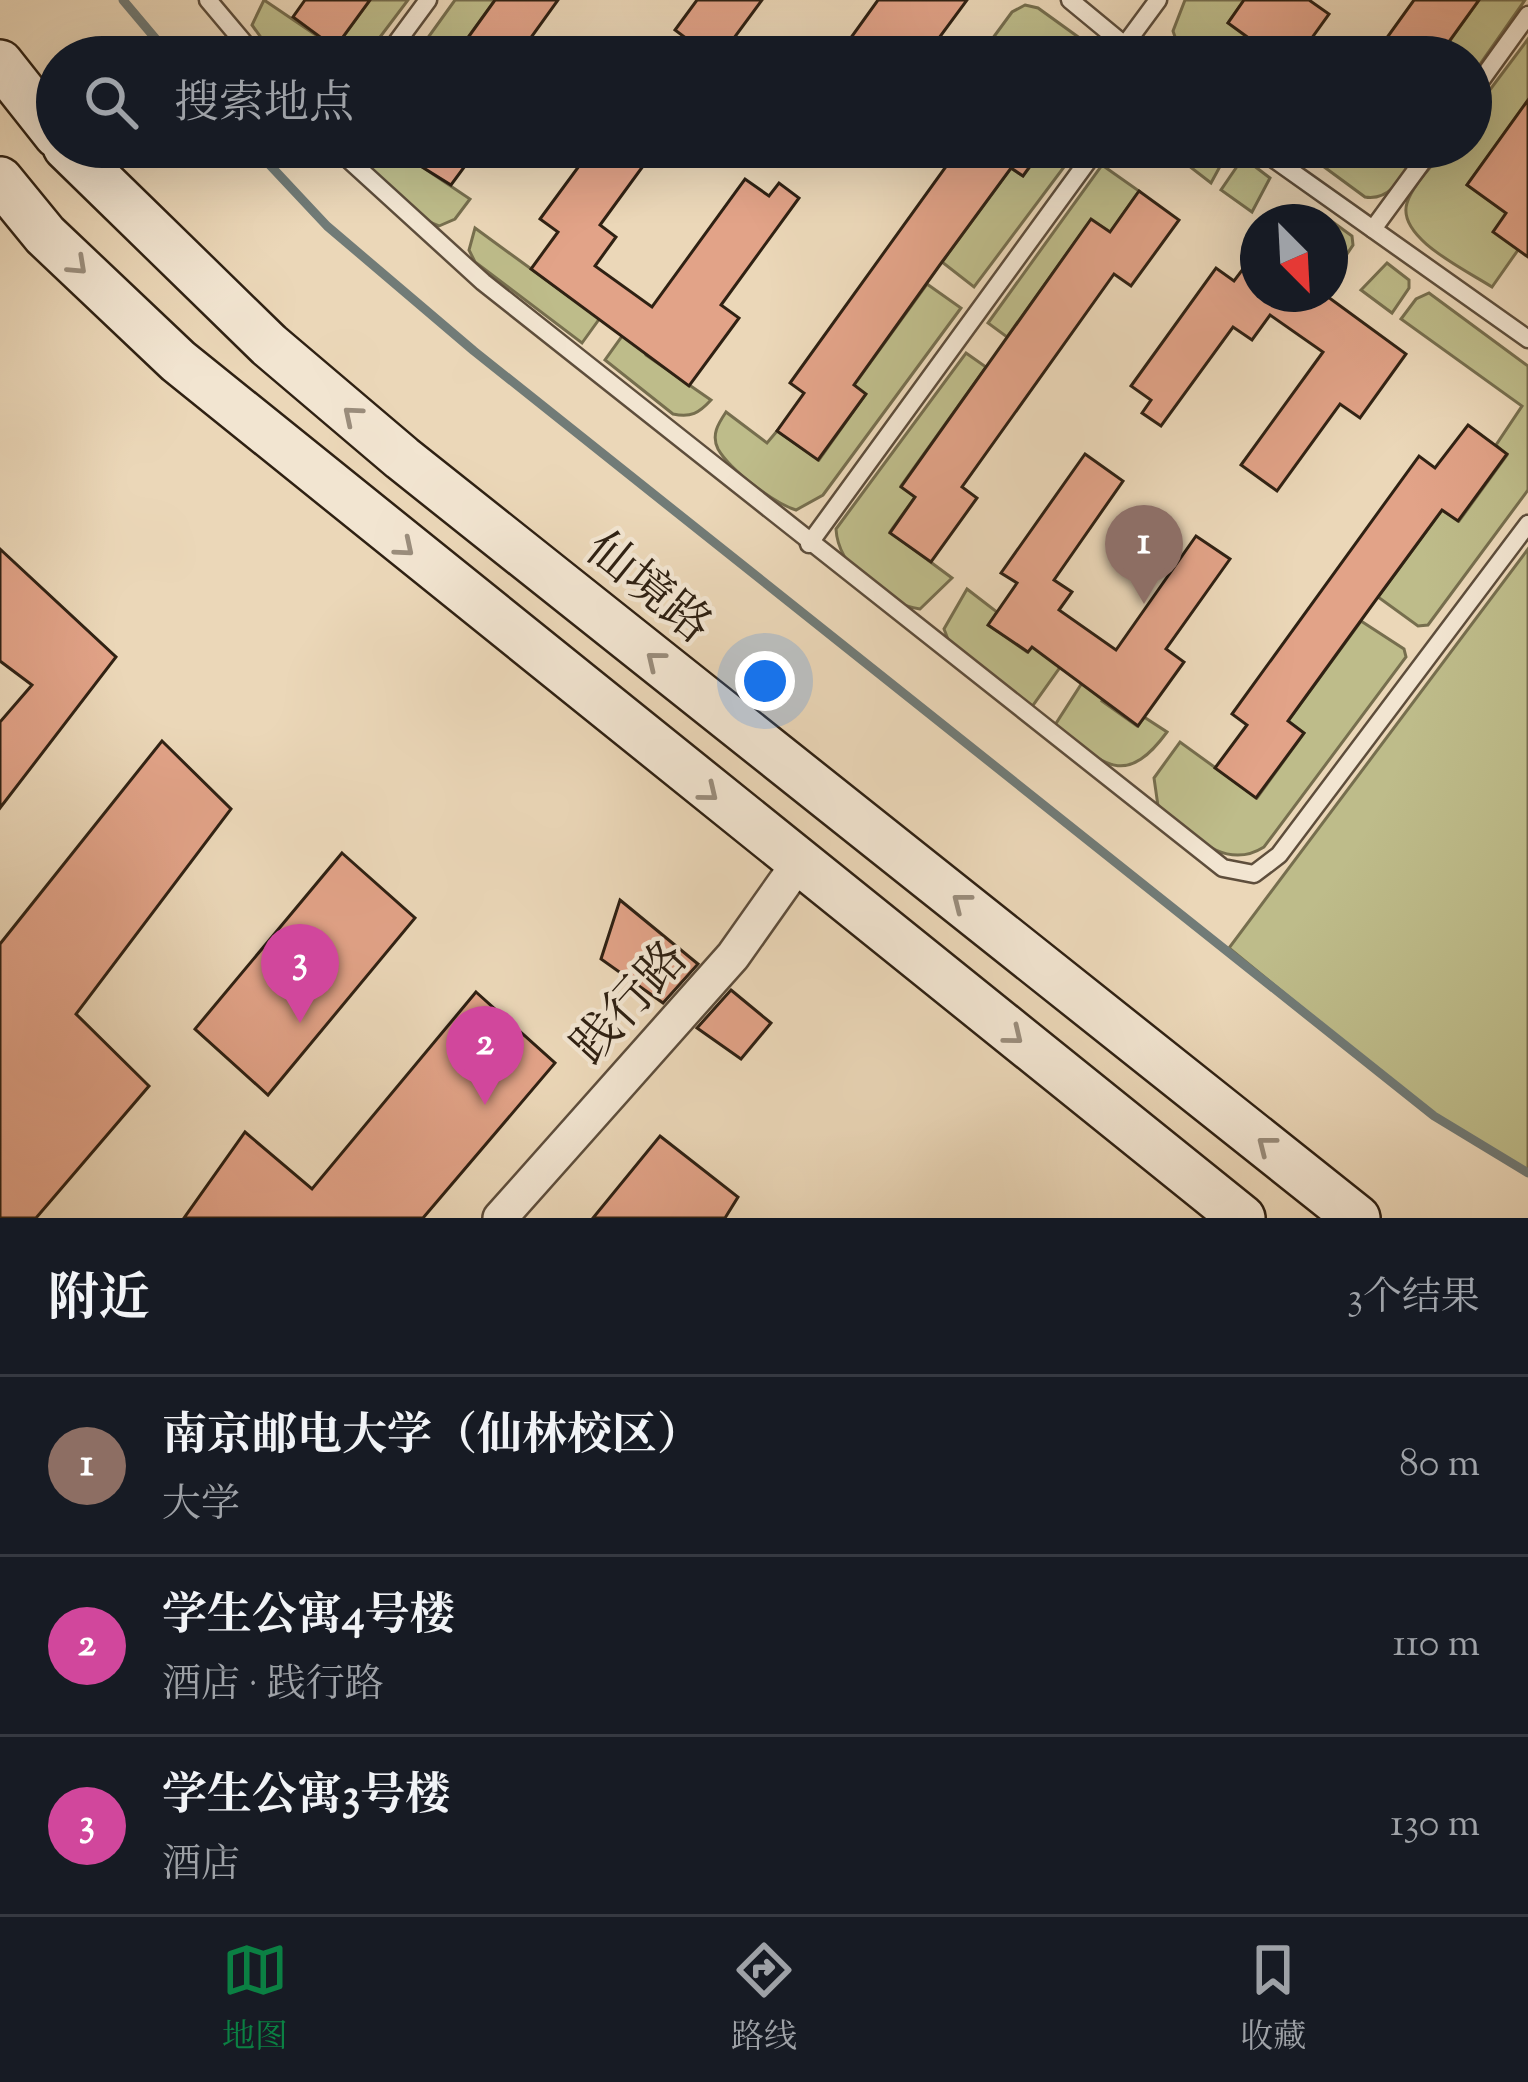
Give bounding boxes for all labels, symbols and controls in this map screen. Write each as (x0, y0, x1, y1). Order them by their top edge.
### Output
search box (36, 36, 1492, 168)
icon: search (78, 69, 144, 135)
text: 搜索地点 (174, 74, 354, 139)
north arrow (1240, 204, 1348, 312)
one-way arrow (64, 252, 86, 274)
one-way arrow (344, 408, 366, 430)
pin: 1 (1105, 505, 1183, 604)
street label: 仙境路 (569, 518, 724, 662)
one-way arrow (391, 534, 413, 556)
your location (735, 651, 795, 711)
one-way arrow (647, 652, 669, 674)
one-way arrow (696, 778, 718, 800)
one-way arrow (952, 895, 974, 916)
pin: 3 (261, 924, 339, 1023)
street label: 践行路 (558, 928, 706, 1081)
pin: 2 (446, 1006, 524, 1105)
one-way arrow (1000, 1022, 1022, 1043)
one-way arrow (1257, 1138, 1279, 1159)
text: 附近 (48, 1265, 150, 1338)
text: 3个结果 (1347, 1272, 1480, 1328)
text: 南京邮电大学（仙林校区） (162, 1406, 702, 1471)
text: 1 (80, 1438, 94, 1494)
text: 80 m (1399, 1438, 1480, 1494)
text: 大学 (162, 1479, 240, 1535)
text: 学生公寓4号楼 (162, 1586, 455, 1651)
text: 2 (78, 1618, 96, 1674)
text: 110 m (1393, 1618, 1480, 1674)
text: 酒店 · 践行路 (162, 1659, 383, 1715)
text: 学生公寓3号楼 (162, 1766, 450, 1831)
text: 3 (79, 1798, 95, 1854)
text: 130 m (1390, 1798, 1480, 1854)
text: 酒店 (162, 1839, 240, 1895)
tab: 地图 (222, 1937, 288, 2063)
tab: 路线 (731, 1937, 797, 2063)
tab: 收藏 (1240, 1937, 1306, 2063)

